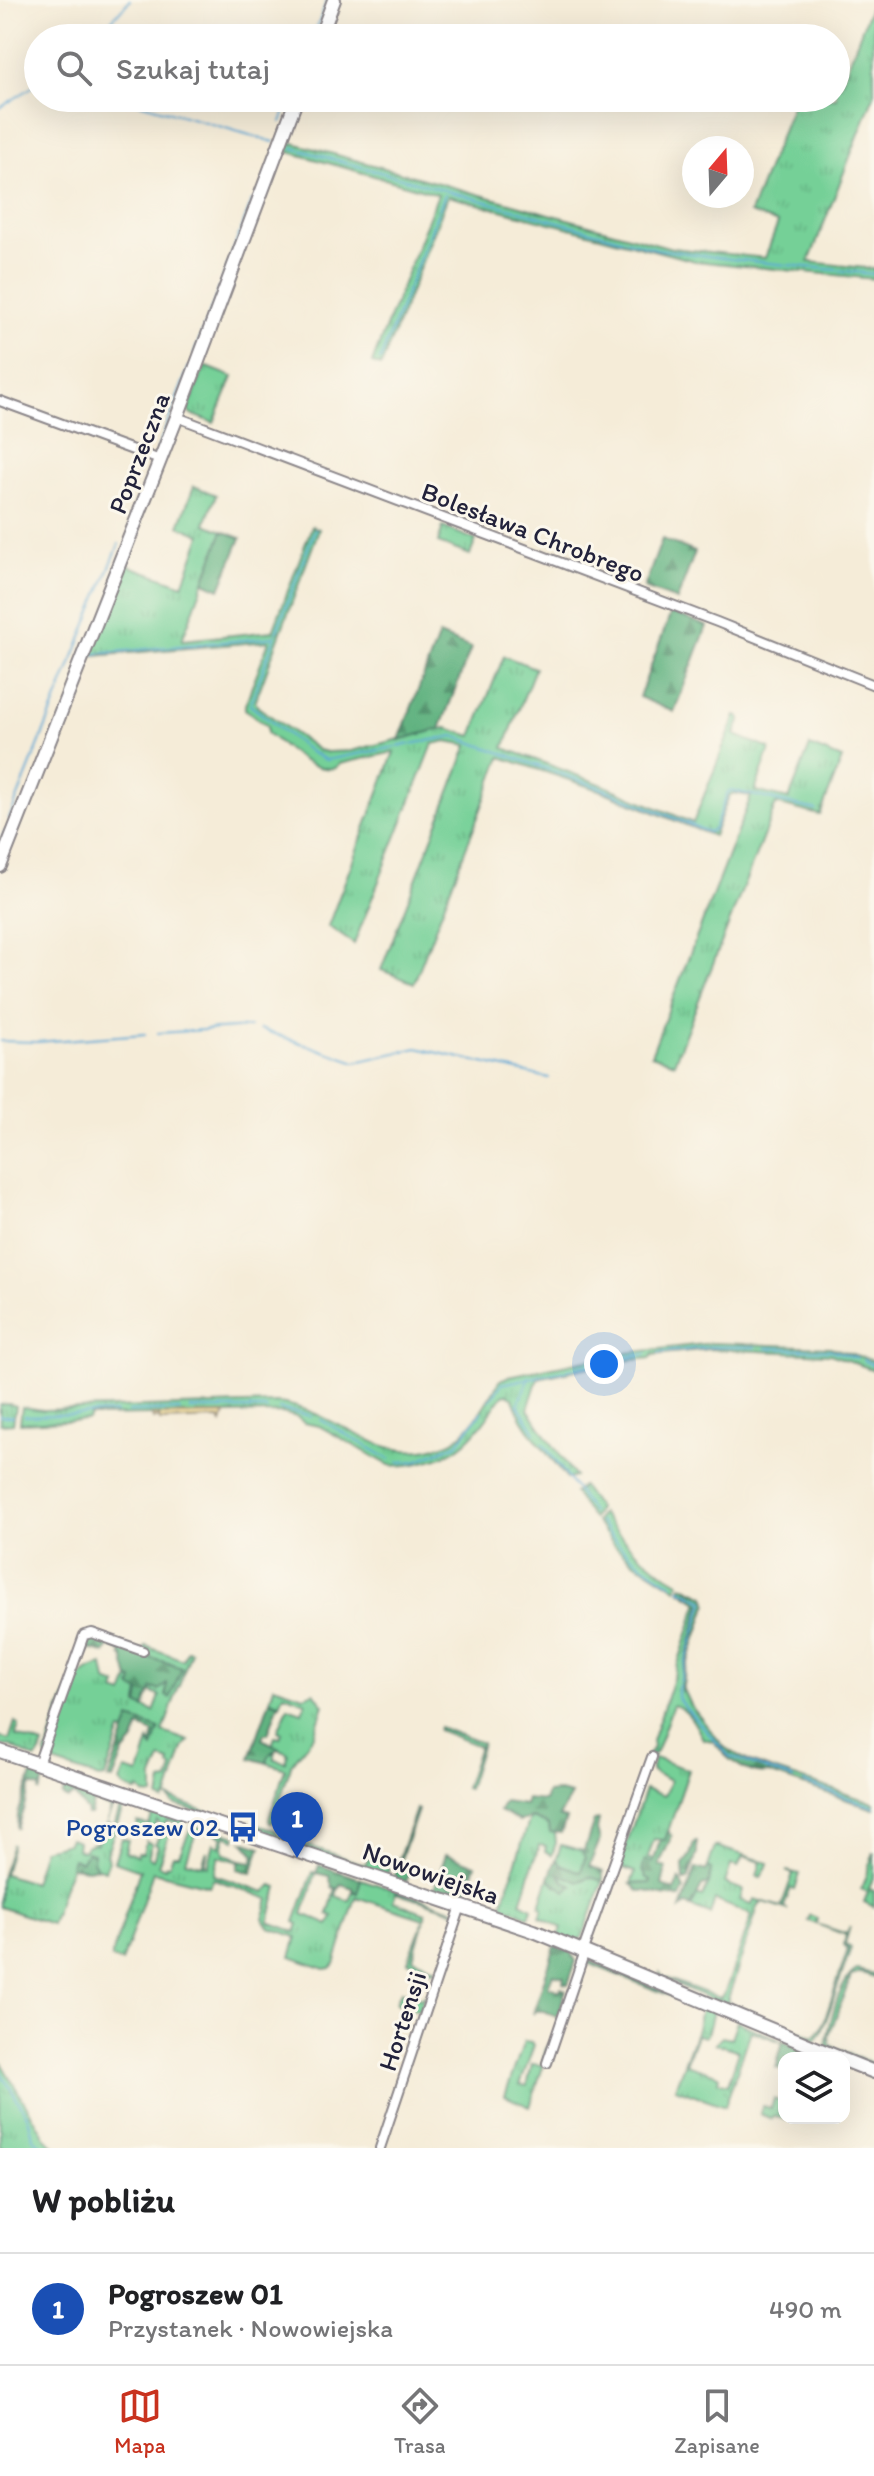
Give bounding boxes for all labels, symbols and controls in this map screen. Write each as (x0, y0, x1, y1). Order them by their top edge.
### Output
search box (24, 24, 850, 112)
icon: search (52, 46, 96, 90)
text: Szukaj tutaj (116, 50, 270, 87)
north arrow (682, 136, 754, 208)
street label: Poprzeczna (101, 387, 177, 518)
street label: Bolesława Chrobrego (417, 475, 649, 589)
your location (584, 1344, 624, 1384)
pin: 1 (271, 1792, 323, 1858)
bus stop icon: Pogroszew 02 (226, 1810, 260, 1844)
place label: Pogroszew 02 (66, 1811, 219, 1843)
street label: Nowowiejska (358, 1835, 504, 1911)
street label: Hortensji (371, 1967, 433, 2075)
map controls (778, 2052, 850, 2124)
button: layers (778, 2052, 850, 2124)
text: W pobliżu (32, 2180, 175, 2221)
text: Pogroszew 01 (108, 2275, 283, 2312)
text: 1 (52, 2293, 64, 2325)
text: 490 m (769, 2293, 842, 2325)
text: Przystanek · Nowowiejska (108, 2312, 393, 2344)
tab: Mapa (114, 2384, 166, 2459)
tab: Trasa (394, 2384, 446, 2459)
tab: Zapisane (674, 2384, 760, 2459)

